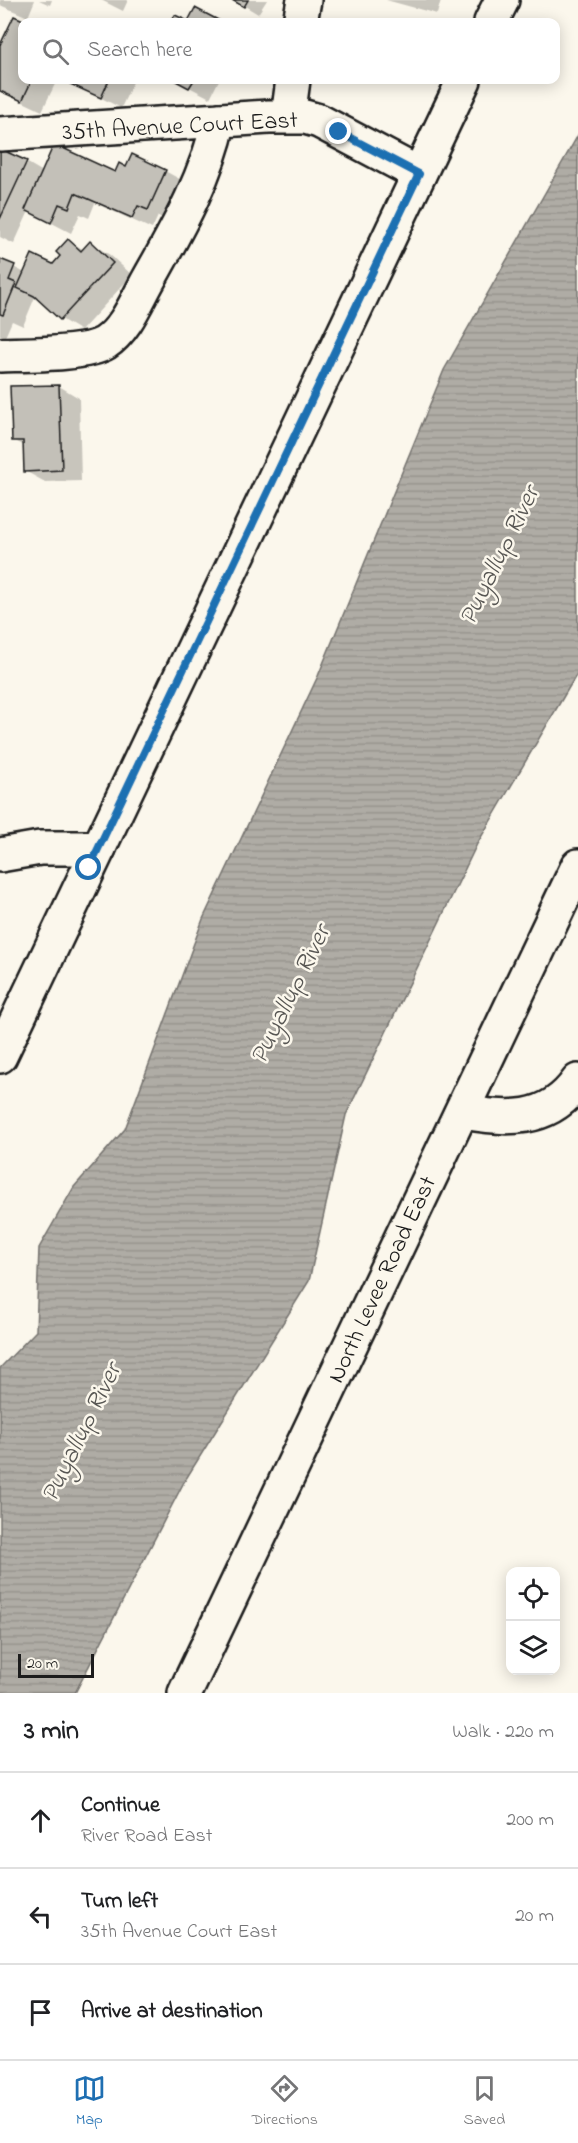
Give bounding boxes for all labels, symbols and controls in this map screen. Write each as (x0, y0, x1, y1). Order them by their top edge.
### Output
search box (18, 18, 560, 84)
icon: search (39, 35, 72, 68)
text: Search here (87, 35, 192, 67)
street label: 35th Avenue Court East (62, 104, 299, 151)
route end (325, 118, 351, 144)
water label: Puyallup River (451, 478, 552, 632)
route start (75, 854, 101, 880)
water label: Puyallup River (242, 917, 343, 1071)
street label: North Levee Road East (320, 1171, 447, 1389)
water label: Puyallup River (33, 1355, 134, 1509)
map controls (506, 1567, 560, 1675)
button: locate (506, 1567, 560, 1621)
button: layers (506, 1621, 560, 1675)
scale bar (18, 1651, 94, 1678)
text: 20 m (27, 1652, 58, 1676)
text: 3 min (24, 1713, 79, 1751)
text: Walk · 220 m (452, 1718, 554, 1747)
text: Continue (81, 1790, 160, 1822)
icon: ahead (24, 1804, 57, 1837)
text: 200 m (506, 1806, 554, 1835)
text: River Road East (81, 1822, 212, 1851)
text: Turn left (81, 1886, 158, 1918)
icon: left (24, 1900, 57, 1933)
text: 20 m (515, 1902, 554, 1931)
text: 35th Avenue Court East (81, 1918, 277, 1947)
icon: arrive (24, 1996, 57, 2029)
text: Arrive at destination (81, 1996, 263, 2028)
tab: Map (73, 2072, 106, 2132)
tab: Directions (251, 2072, 318, 2132)
tab: Saved (463, 2072, 505, 2132)

